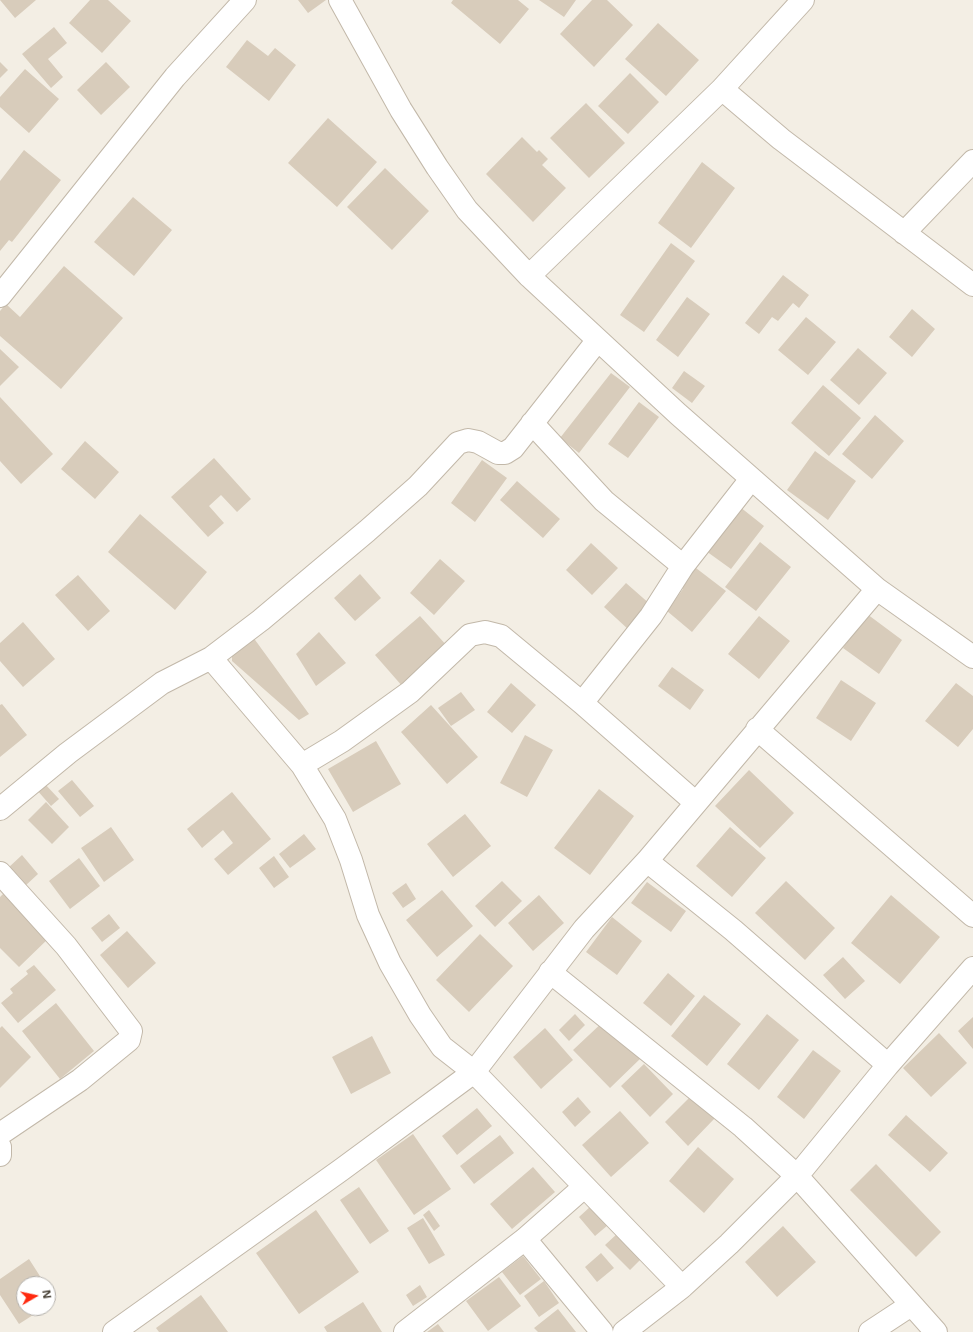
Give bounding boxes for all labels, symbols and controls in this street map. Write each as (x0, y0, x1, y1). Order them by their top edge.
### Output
north arrow (16, 1276, 56, 1316)
text: N (39, 1289, 55, 1300)

